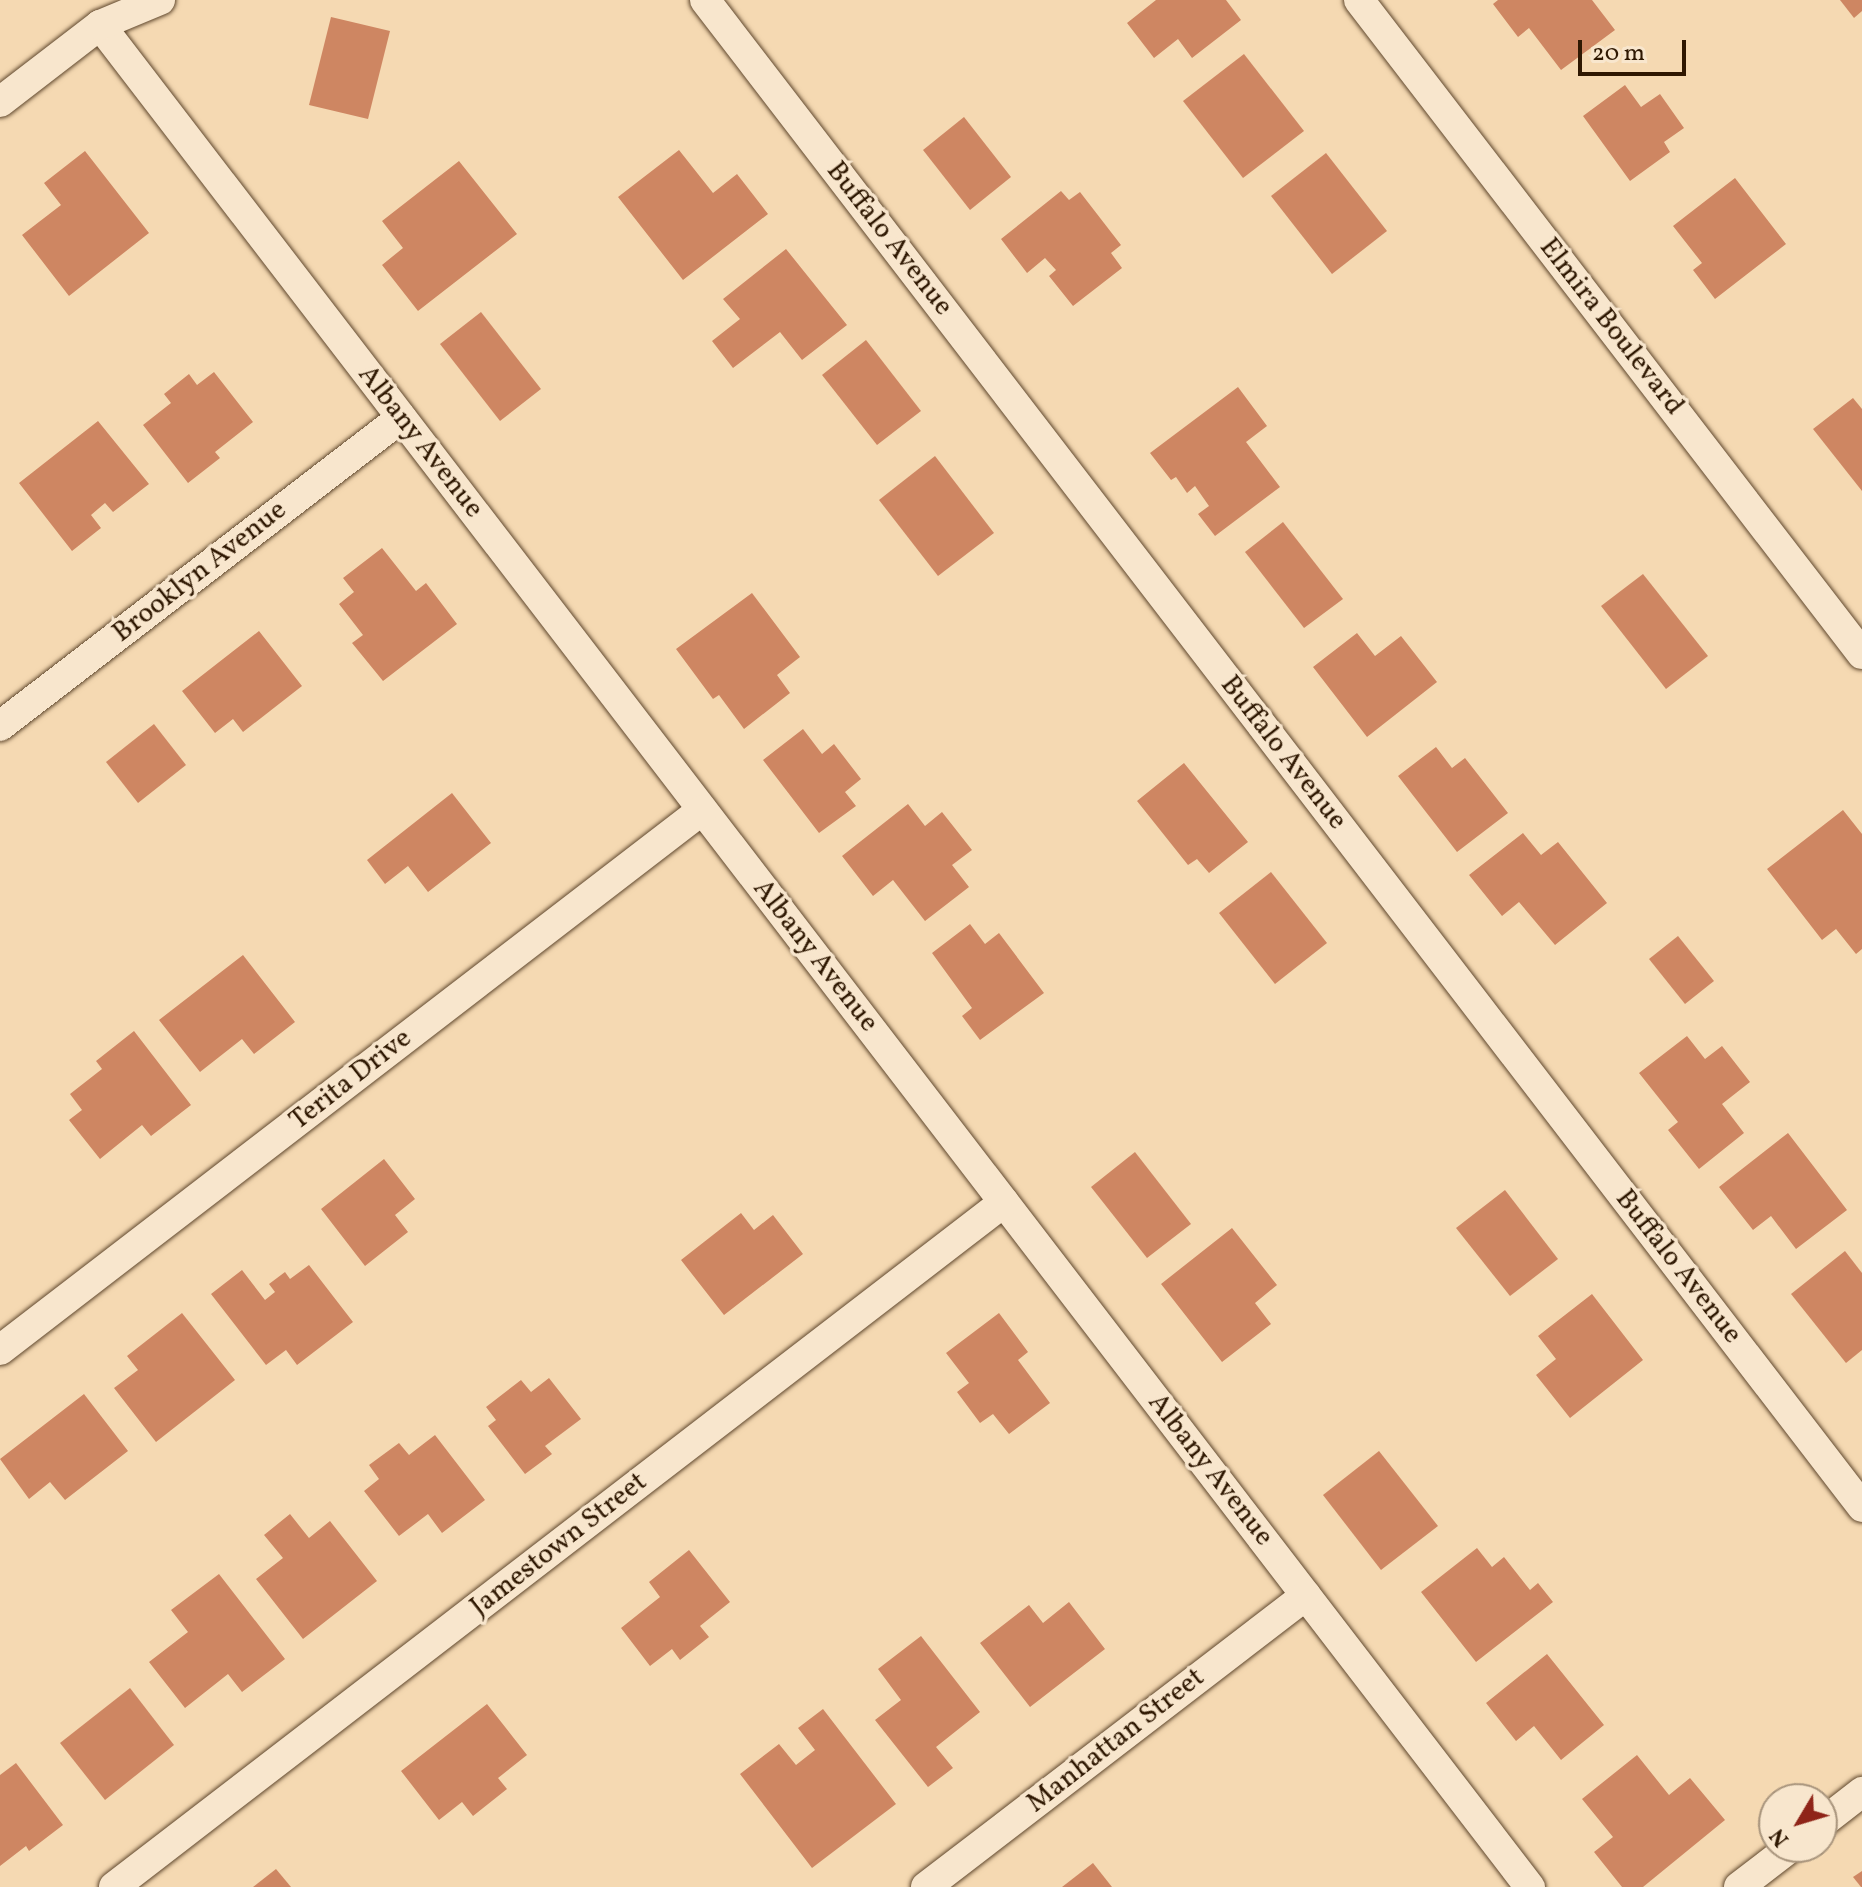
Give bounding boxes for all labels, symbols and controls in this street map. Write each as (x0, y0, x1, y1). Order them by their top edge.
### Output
scale bar (1582, 24, 1690, 74)
text: 20 m (1592, 37, 1645, 71)
street label: Buffalo Avenue (818, 155, 960, 323)
street label: Elmira Boulevard (1531, 232, 1691, 422)
street label: Albany Avenue (350, 359, 490, 525)
street label: Brooklyn Avenue (106, 494, 294, 650)
street label: Buffalo Avenue (1212, 669, 1354, 837)
street label: Albany Avenue (745, 873, 885, 1039)
street label: Terita Drive (283, 1022, 419, 1138)
street label: Buffalo Avenue (1607, 1183, 1749, 1351)
street label: Albany Avenue (1140, 1387, 1280, 1553)
street label: Jamestown Street (464, 1466, 654, 1624)
street label: Manhattan Street (1021, 1661, 1211, 1821)
north arrow (1758, 1783, 1838, 1863)
text: N (1763, 1821, 1797, 1853)

